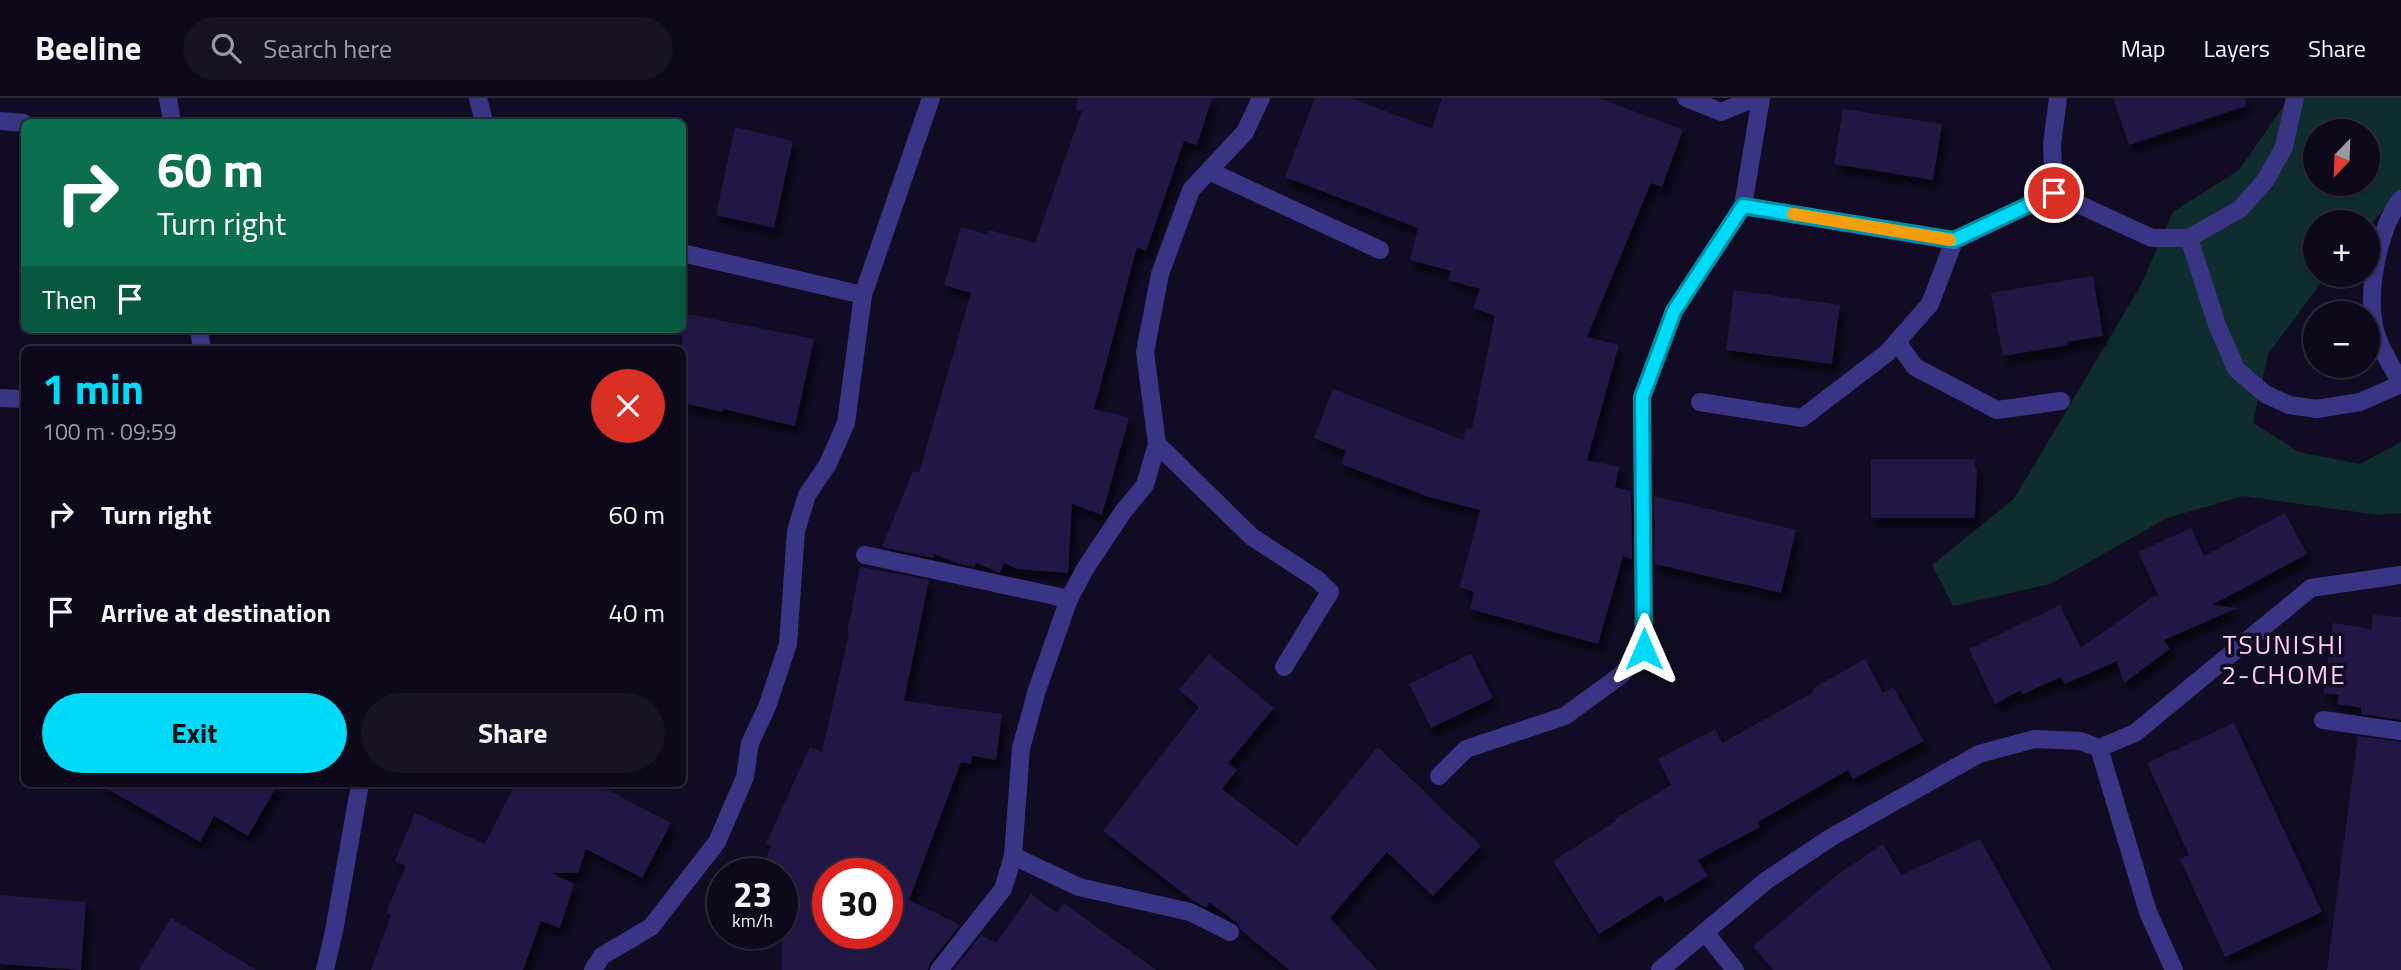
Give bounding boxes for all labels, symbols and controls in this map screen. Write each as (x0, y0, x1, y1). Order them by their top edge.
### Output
search box (183, 17, 673, 80)
text: Beeline (35, 23, 141, 73)
icon: search (207, 29, 245, 67)
text: Search here (263, 29, 392, 68)
text: Map (2121, 30, 2166, 66)
text: Layers (2204, 30, 2270, 66)
text: Share (2308, 30, 2366, 66)
north arrow (2303, 119, 2380, 196)
map controls (2303, 119, 2380, 378)
text: 60 m (157, 131, 264, 206)
icon: right (42, 147, 133, 238)
pin (2024, 163, 2084, 223)
icon: arrive (2035, 174, 2073, 212)
text: Turn right (157, 199, 286, 247)
button: + (2303, 210, 2380, 287)
text: Then (42, 280, 97, 319)
icon: arrive (111, 280, 149, 318)
button: − (2303, 301, 2380, 378)
text: 1 min (42, 356, 144, 420)
button: close (591, 369, 665, 443)
text: 100 m · 09:59 (42, 414, 177, 449)
icon: right (42, 495, 80, 533)
text: Turn right (101, 495, 212, 534)
text: 60 m (608, 495, 665, 534)
icon: arrive (42, 593, 80, 631)
text: Arrive at destination (101, 593, 331, 632)
text: 40 m (608, 593, 665, 632)
position arrow (1607, 612, 1681, 686)
district label: TSUNISHI 2-CHOME (2221, 625, 2347, 694)
button: Exit (42, 693, 347, 773)
button: Share (361, 693, 665, 773)
speed limit sign: 30 (812, 858, 903, 949)
text: 23 (733, 867, 772, 921)
text: km/h (732, 907, 773, 934)

